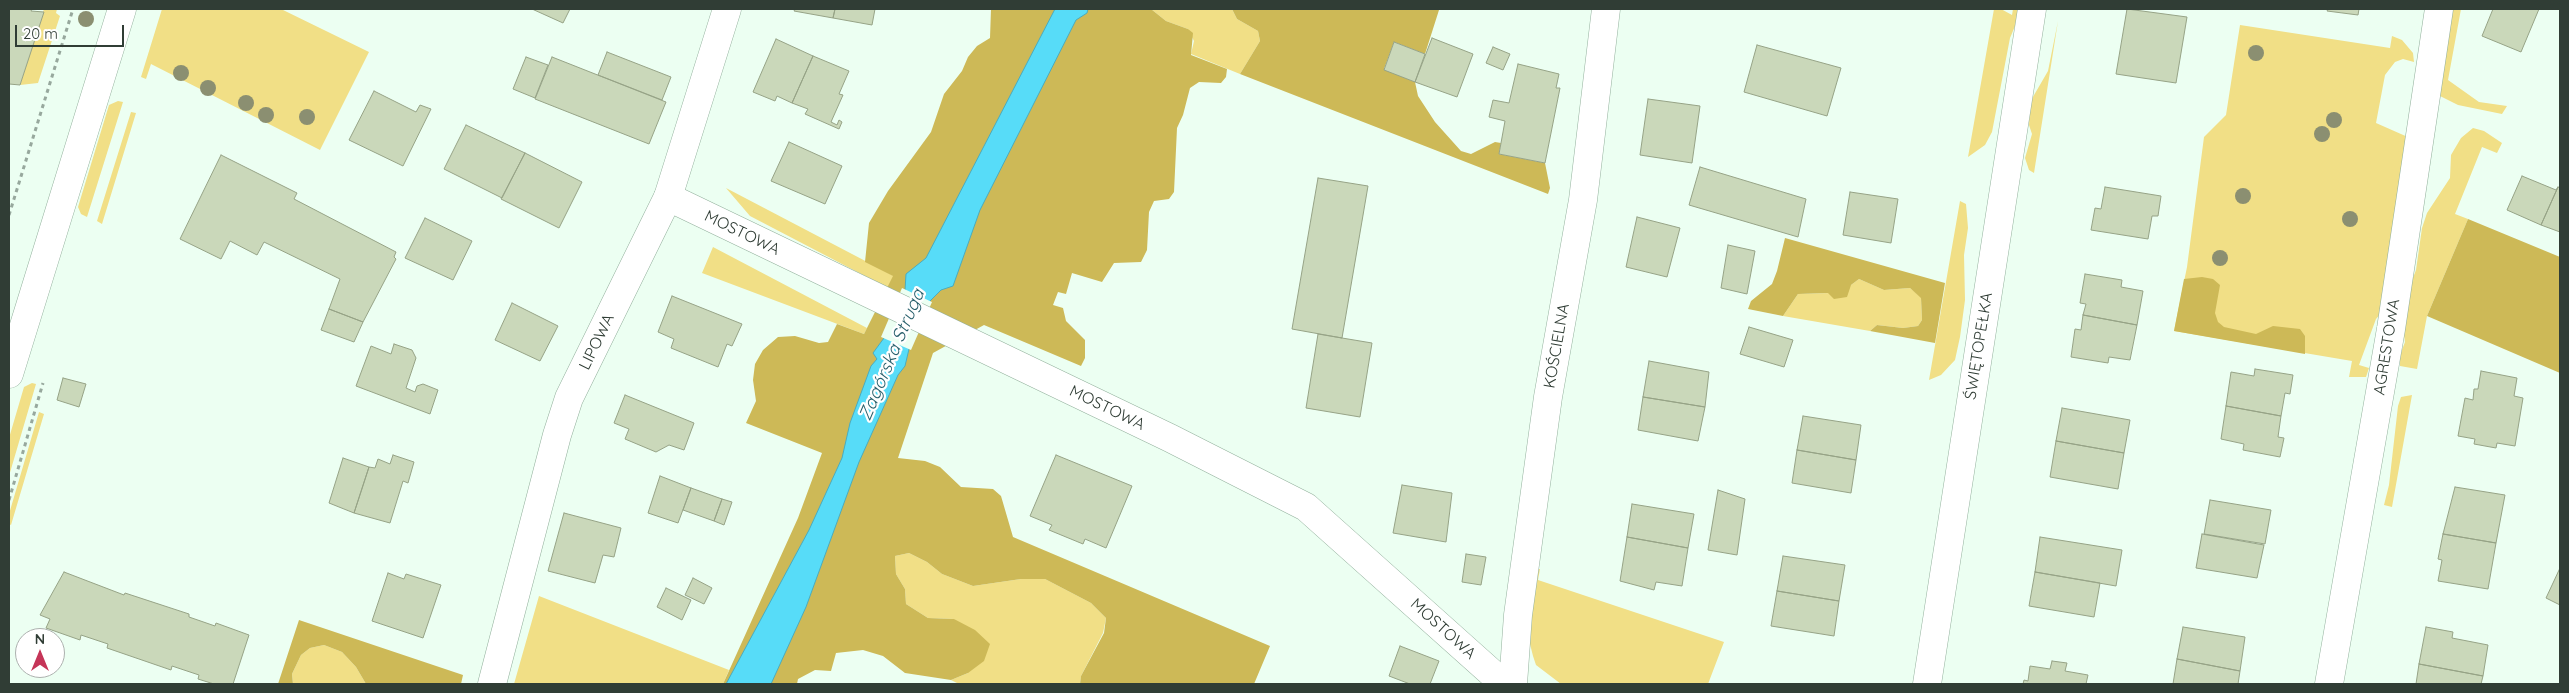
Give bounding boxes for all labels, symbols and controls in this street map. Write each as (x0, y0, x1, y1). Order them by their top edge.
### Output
scale bar (18, 15, 126, 47)
text: 20 m (23, 24, 58, 43)
street label: MOSTOWA (701, 207, 783, 259)
water label: Zagórska Struga (855, 286, 929, 424)
street label: ŚWIĘTOPEŁKA (1961, 291, 1997, 401)
street label: AGRESTOWA (2370, 298, 2404, 396)
street label: KOŚCIELNA (1540, 302, 1574, 390)
street label: LIPOWA (575, 311, 619, 373)
street label: MOSTOWA (1066, 382, 1148, 434)
street label: MOSTOWA (1406, 595, 1480, 663)
north arrow (15, 628, 65, 678)
text: N (35, 630, 45, 648)

